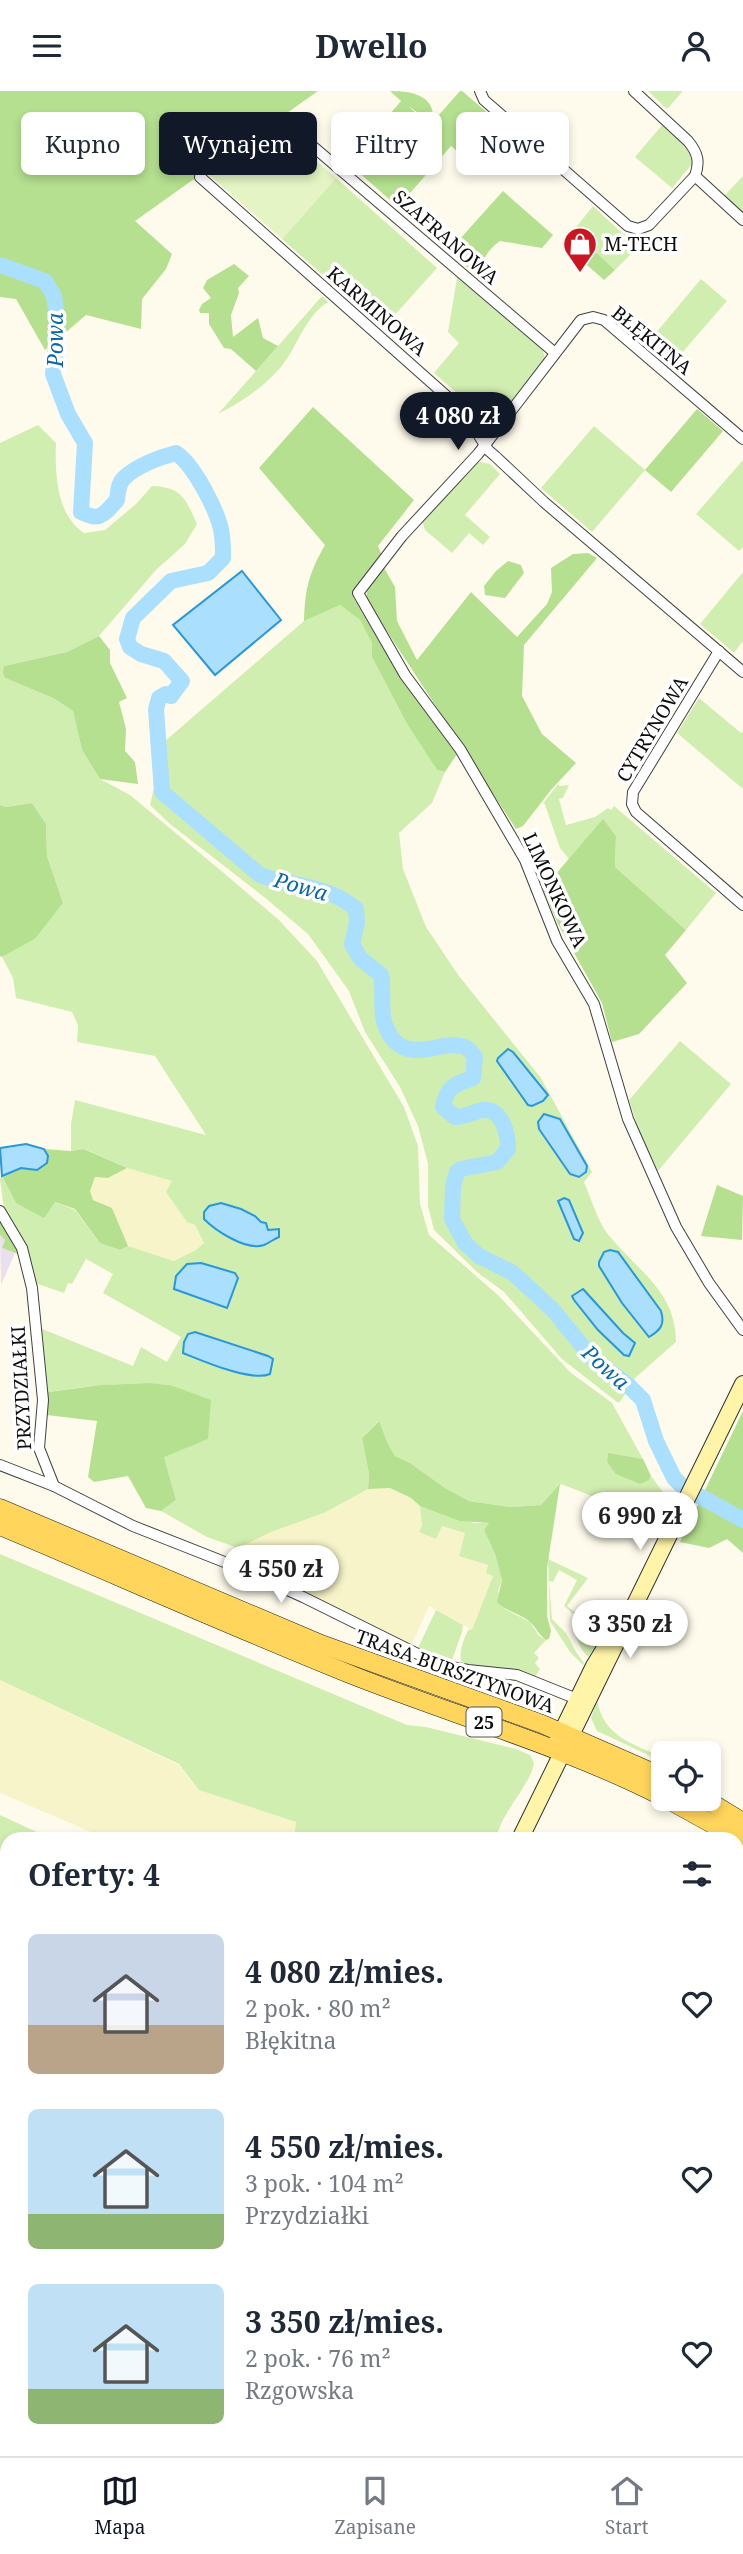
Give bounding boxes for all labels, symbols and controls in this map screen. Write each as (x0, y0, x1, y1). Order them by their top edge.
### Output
text: Dwello (315, 24, 428, 67)
icon: menu (28, 27, 66, 65)
icon: person (677, 27, 715, 65)
chip: Kupno (21, 112, 145, 175)
chip: Wynajem (159, 112, 317, 175)
chip: Filtry (331, 112, 442, 175)
chip: Nowe (456, 112, 569, 175)
street label: SZAFRANOWA (388, 184, 505, 291)
shop icon: M-TECH (561, 225, 599, 274)
place label: M-TECH (604, 231, 678, 257)
street label: KARMINOWA (322, 260, 433, 362)
street label: BŁĘKITNA (607, 300, 698, 381)
water label: Powa (41, 312, 69, 368)
pin: 4 080 zł (386, 393, 530, 452)
text: 4 080 zł (416, 399, 500, 431)
street label: CYTRYNOWA (610, 671, 694, 787)
street label: LIMONKOWA (517, 828, 593, 952)
water label: Powa (270, 865, 332, 907)
street label: PRZYDZIAŁKI (5, 1325, 37, 1451)
water label: Powa (576, 1338, 636, 1396)
pin: 6 990 zł (568, 1493, 712, 1552)
text: 6 990 zł (598, 1499, 682, 1531)
pin: 4 550 zł (209, 1545, 353, 1605)
text: 4 550 zł (239, 1552, 323, 1584)
pin: 3 350 zł (558, 1601, 702, 1660)
text: 3 350 zł (588, 1607, 672, 1639)
street label: TRASA BURSZTYNOWA (352, 1623, 558, 1719)
road number: 25 (466, 1707, 502, 1737)
map controls (651, 1741, 721, 1811)
button: locate (651, 1741, 721, 1811)
text: Oferty: 4 (28, 1854, 160, 1895)
icon: filters (678, 1855, 716, 1893)
text: 4 080 zł/mies. (245, 1951, 444, 1992)
icon: home (84, 1962, 168, 2046)
icon: heart (678, 1985, 716, 2023)
text: 2 pok. · 80 m² (245, 1992, 391, 2024)
text: Błękitna (245, 2024, 337, 2056)
text: 4 550 zł/mies. (245, 2126, 444, 2167)
icon: home (84, 2137, 168, 2221)
icon: heart (678, 2160, 716, 2198)
text: 3 pok. · 104 m² (245, 2167, 404, 2199)
text: Przydziałki (245, 2199, 369, 2231)
text: 3 350 zł/mies. (245, 2301, 444, 2342)
icon: home (84, 2312, 168, 2396)
icon: heart (678, 2335, 716, 2373)
text: 2 pok. · 76 m² (245, 2342, 391, 2374)
text: Rzgowska (245, 2374, 354, 2406)
tab: Mapa (95, 2472, 145, 2540)
tab: Zapisane (335, 2472, 416, 2540)
tab: Start (605, 2472, 648, 2540)

